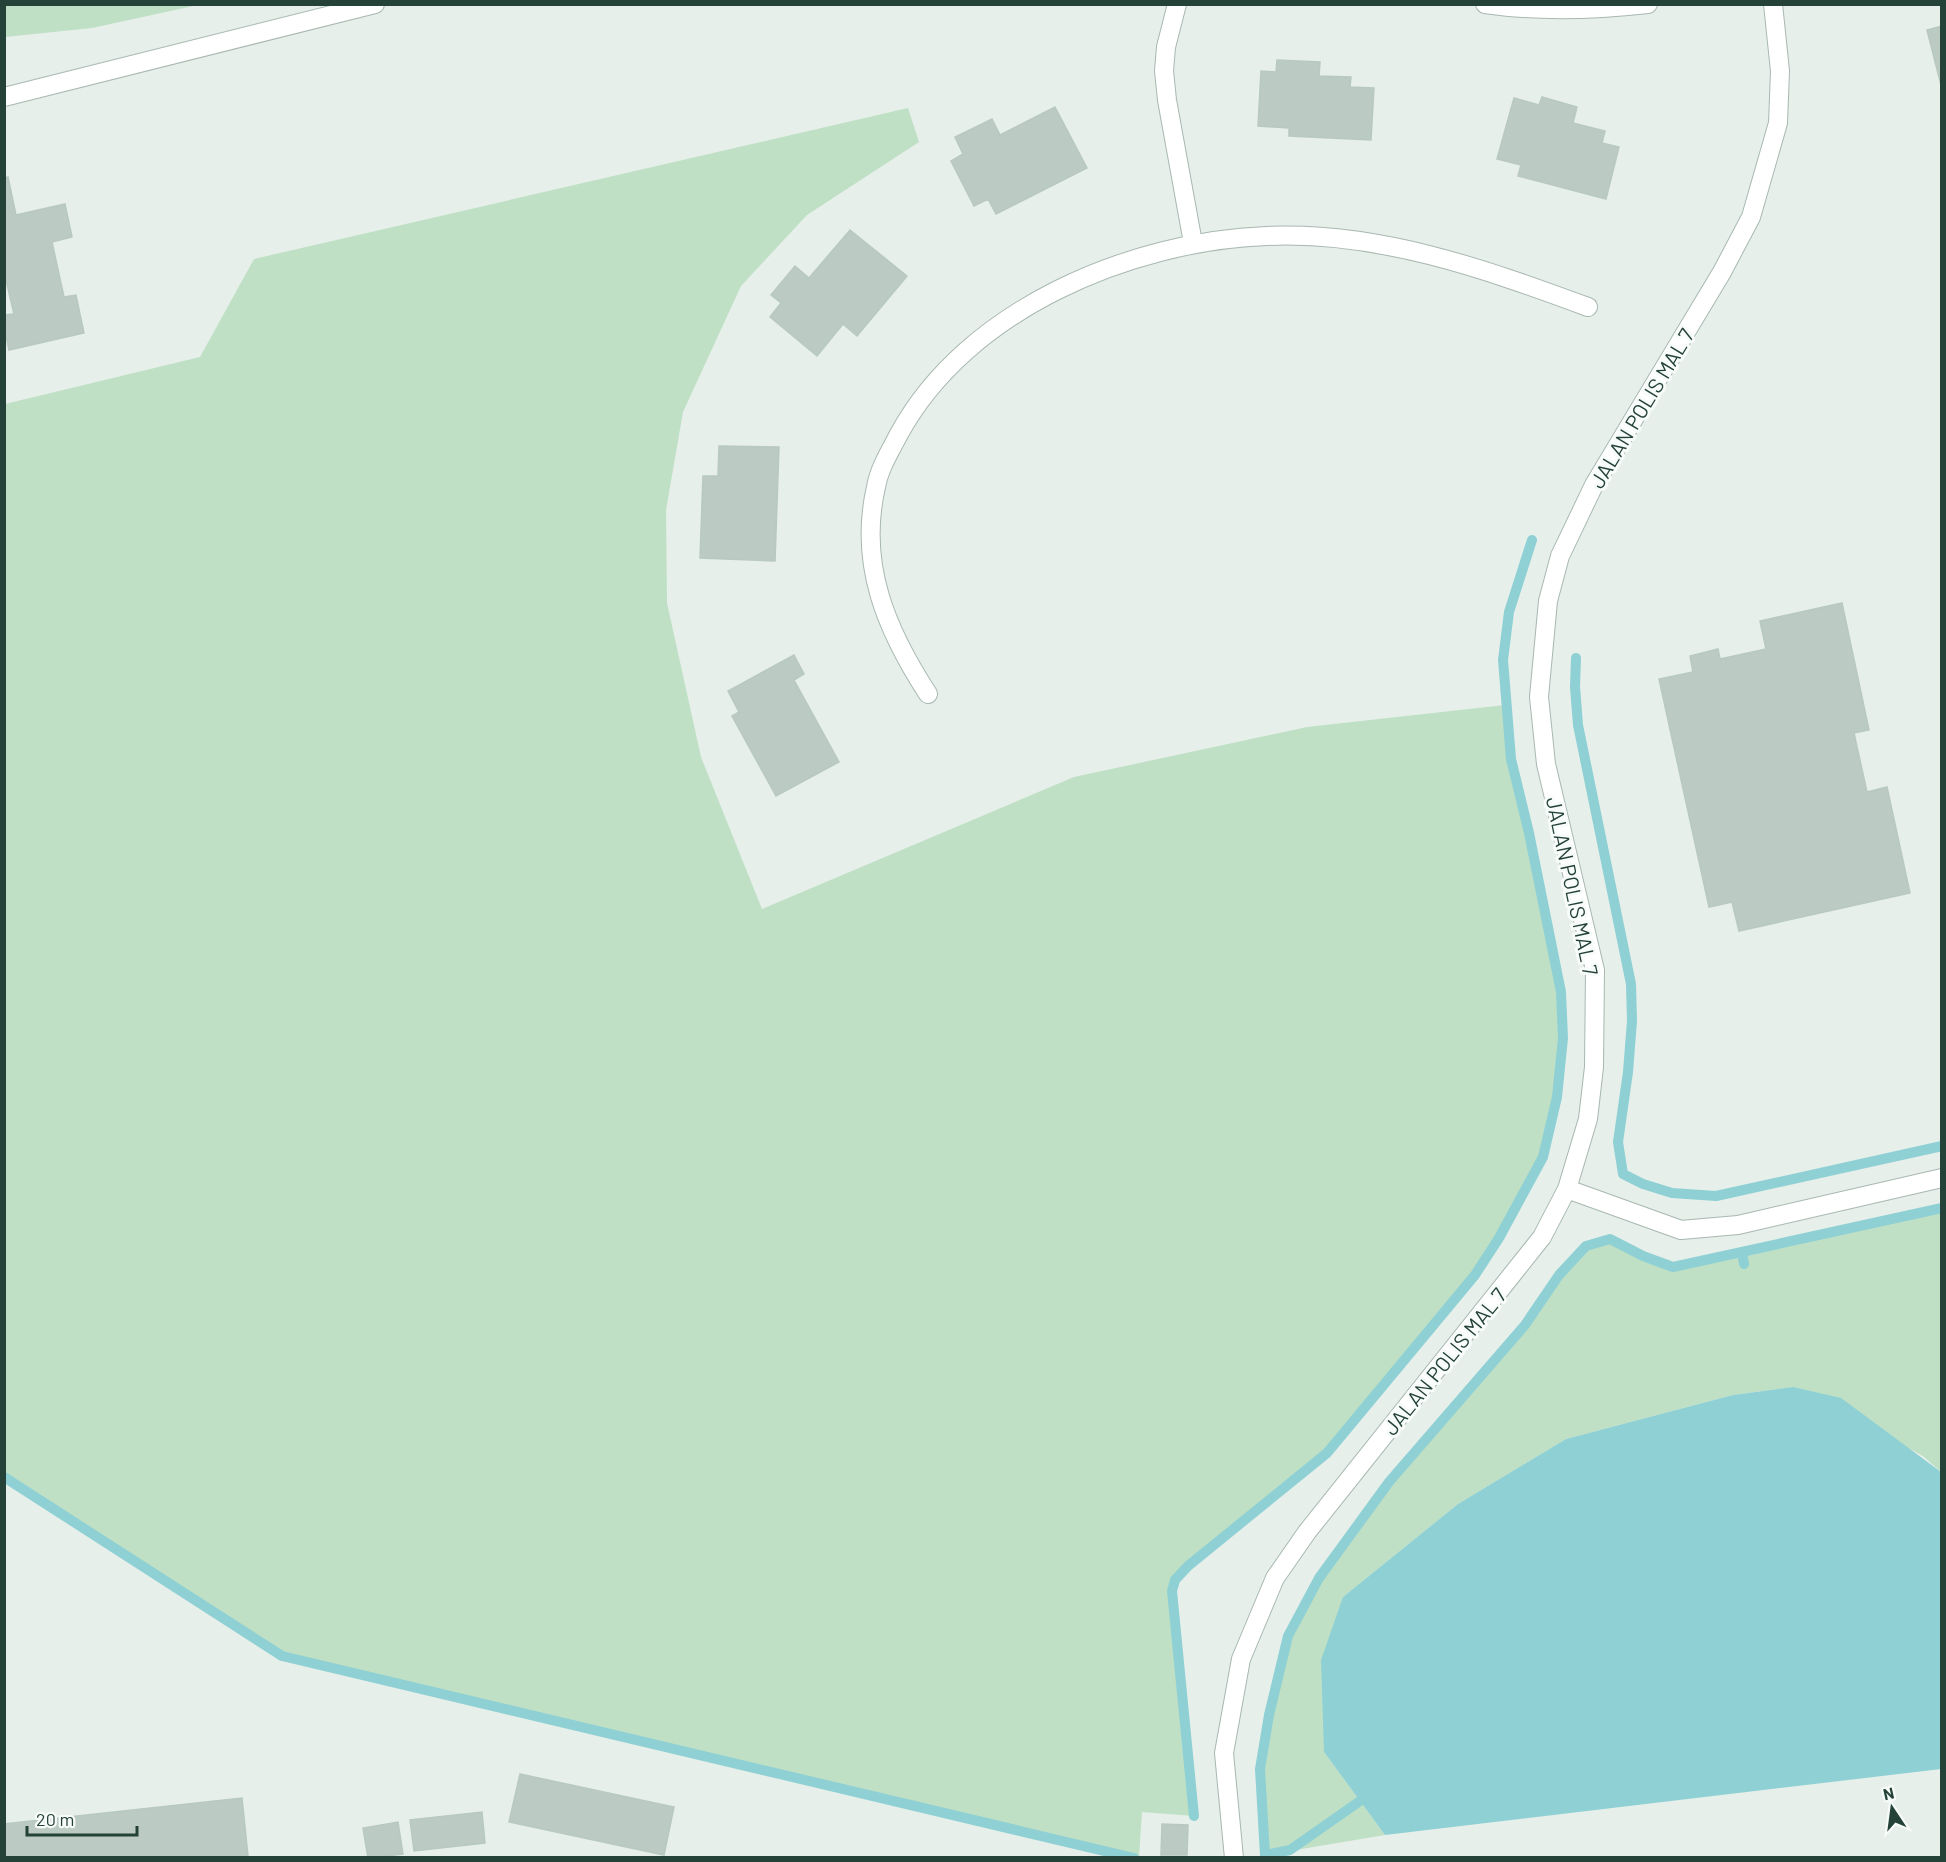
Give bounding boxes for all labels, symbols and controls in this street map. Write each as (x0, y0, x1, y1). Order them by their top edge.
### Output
street label: JALAN POLIS MAL 7 (1583, 324, 1699, 492)
street label: JALAN POLIS MAL 7 (1542, 794, 1604, 978)
street label: JALAN POLIS MAL 7 (1377, 1282, 1511, 1440)
north arrow (1862, 1778, 1922, 1838)
text: N (1881, 1782, 1896, 1803)
scale bar (27, 1799, 136, 1837)
text: 20 m (36, 1808, 74, 1830)

